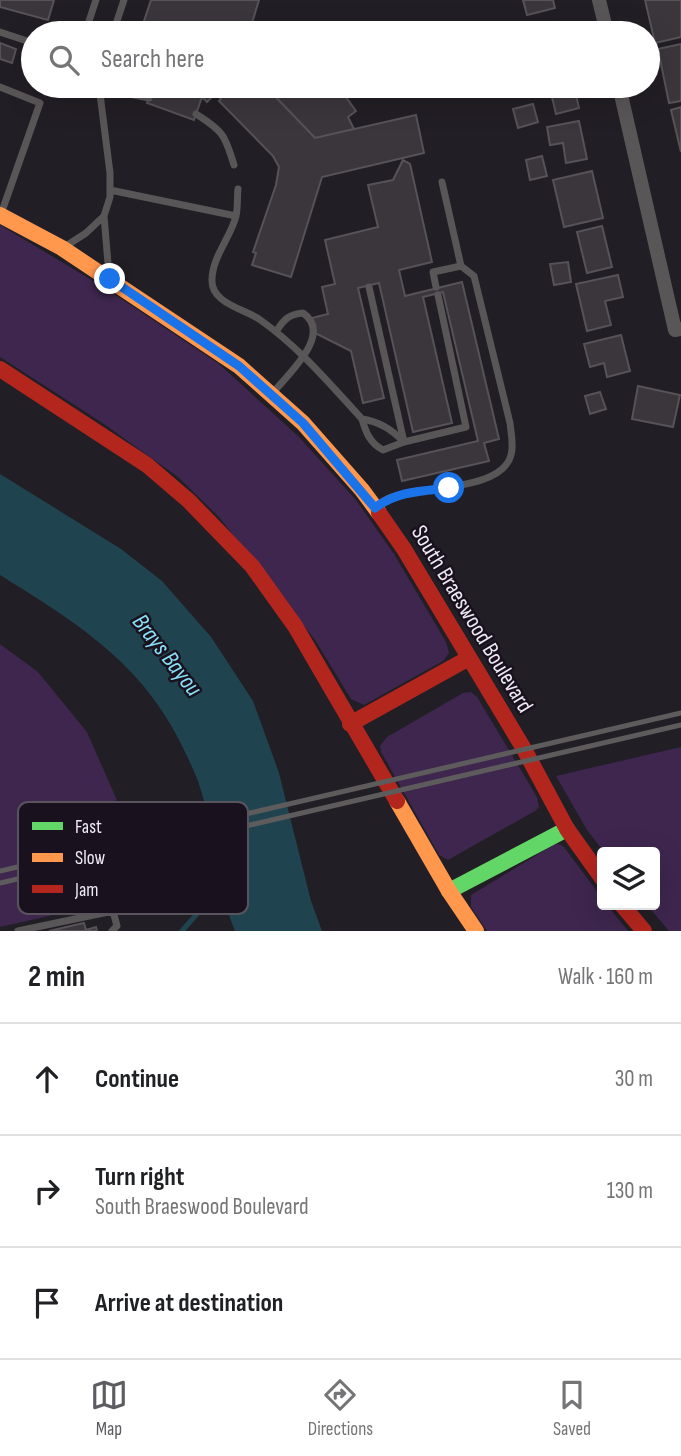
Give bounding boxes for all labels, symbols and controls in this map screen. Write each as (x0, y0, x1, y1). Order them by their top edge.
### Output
search box (21, 21, 660, 98)
icon: search (45, 41, 83, 79)
text: Search here (101, 44, 204, 75)
route end (94, 263, 125, 294)
route start (433, 472, 464, 503)
street label: South Braeswood Boulevard (405, 520, 539, 718)
water label: Brays Bayou (126, 608, 208, 702)
legend (18, 802, 248, 914)
text: Fast (75, 816, 102, 839)
text: Slow (75, 847, 105, 870)
map controls (597, 847, 660, 910)
button: layers (597, 847, 660, 910)
text: Jam (74, 879, 98, 902)
text: 2 min (28, 959, 85, 995)
text: Walk · 160 m (558, 963, 653, 991)
icon: ahead (28, 1060, 66, 1098)
text: Continue (95, 1064, 179, 1095)
text: 30 m (615, 1065, 653, 1093)
text: Turn right (95, 1162, 184, 1193)
icon: right (28, 1172, 66, 1210)
text: 130 m (607, 1177, 653, 1205)
text: South Braeswood Boulevard (95, 1193, 309, 1221)
icon: arrive (28, 1284, 66, 1322)
text: Arrive at destination (95, 1288, 283, 1319)
tab: Map (90, 1376, 128, 1441)
tab: Directions (308, 1376, 373, 1441)
tab: Saved (553, 1376, 591, 1441)

